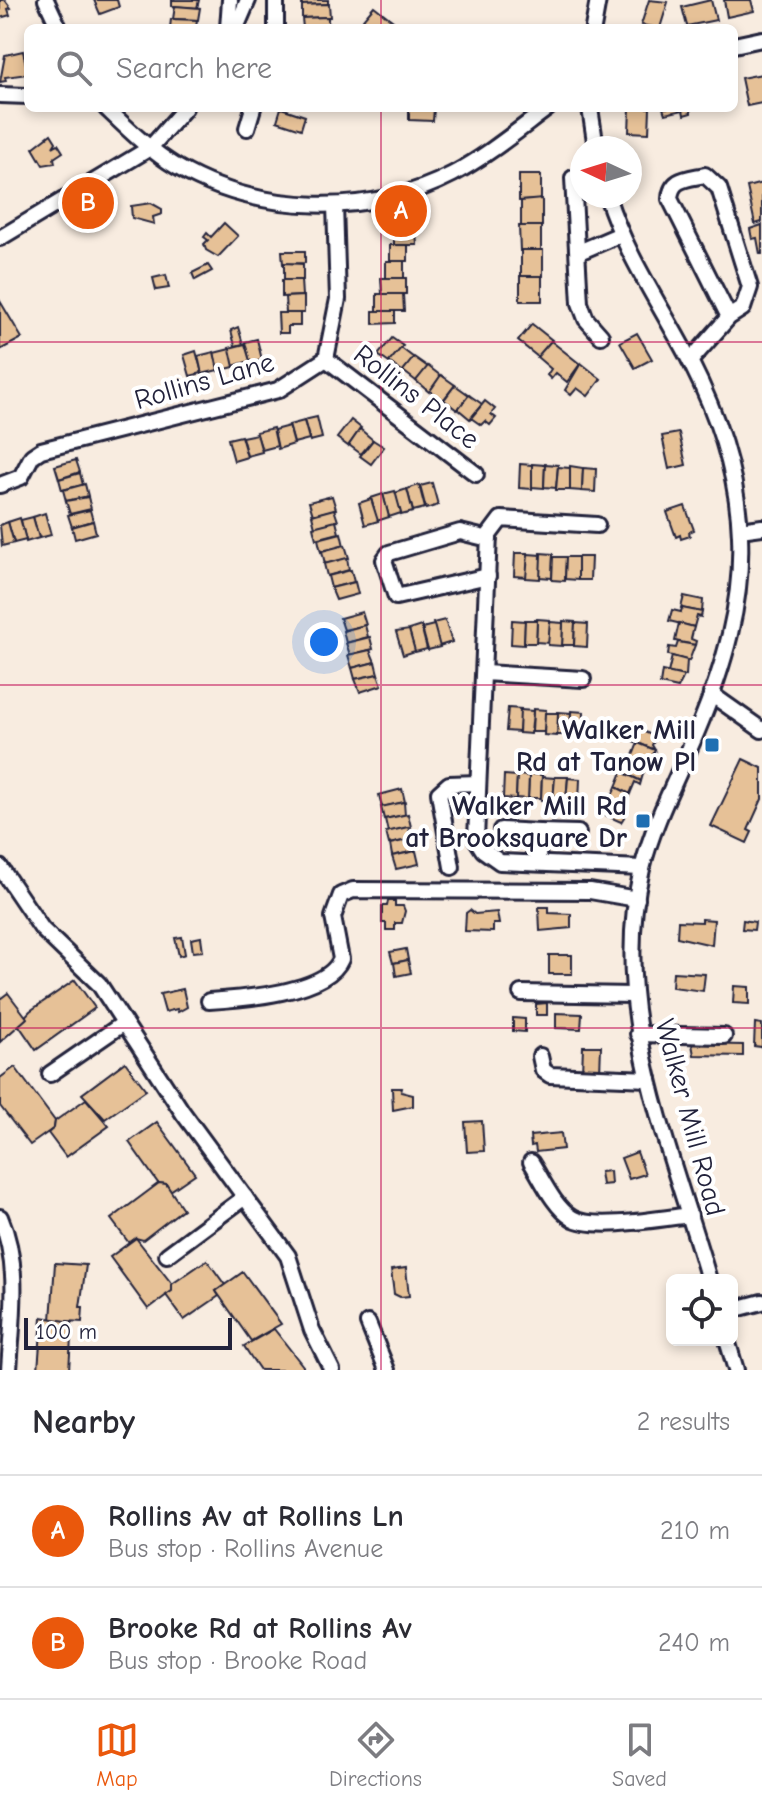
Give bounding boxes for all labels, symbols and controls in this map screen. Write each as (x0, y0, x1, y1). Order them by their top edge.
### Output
search box (24, 24, 738, 112)
icon: search (52, 46, 96, 90)
text: Search here (116, 51, 272, 86)
north arrow (570, 136, 642, 208)
pin: B (62, 173, 114, 233)
pin: A (375, 181, 427, 241)
street label: Rollins Place (347, 338, 485, 456)
street label: Rollins Lane (131, 346, 278, 416)
your location (304, 622, 344, 662)
place label: Walker Mill Rd at Tanow Pl (516, 714, 696, 778)
marker: Walker Mill Rd at Tanow Pl (703, 736, 721, 754)
place label: Walker Mill Rd at Brooksquare Dr (405, 790, 628, 854)
marker: Walker Mill Rd at Brooksquare Dr (634, 812, 652, 830)
street label: Walker Mill Road (648, 1015, 732, 1219)
map controls (666, 1274, 738, 1346)
button: locate (666, 1274, 738, 1346)
scale bar (24, 1314, 232, 1350)
text: 100 m (36, 1319, 97, 1345)
text: Nearby (32, 1402, 135, 1442)
text: 2 results (637, 1407, 730, 1437)
text: Rollins Av at Rollins Ln (108, 1499, 404, 1534)
text: A (51, 1516, 65, 1546)
text: 210 m (660, 1516, 730, 1546)
text: Bus stop · Rollins Avenue (108, 1534, 383, 1564)
text: Brooke Rd at Rollins Av (108, 1611, 412, 1646)
text: B (50, 1628, 66, 1658)
text: 240 m (658, 1628, 730, 1658)
text: Bus stop · Brooke Road (108, 1646, 367, 1676)
tab: Map (95, 1718, 139, 1792)
tab: Directions (329, 1718, 422, 1792)
tab: Saved (612, 1718, 667, 1792)

